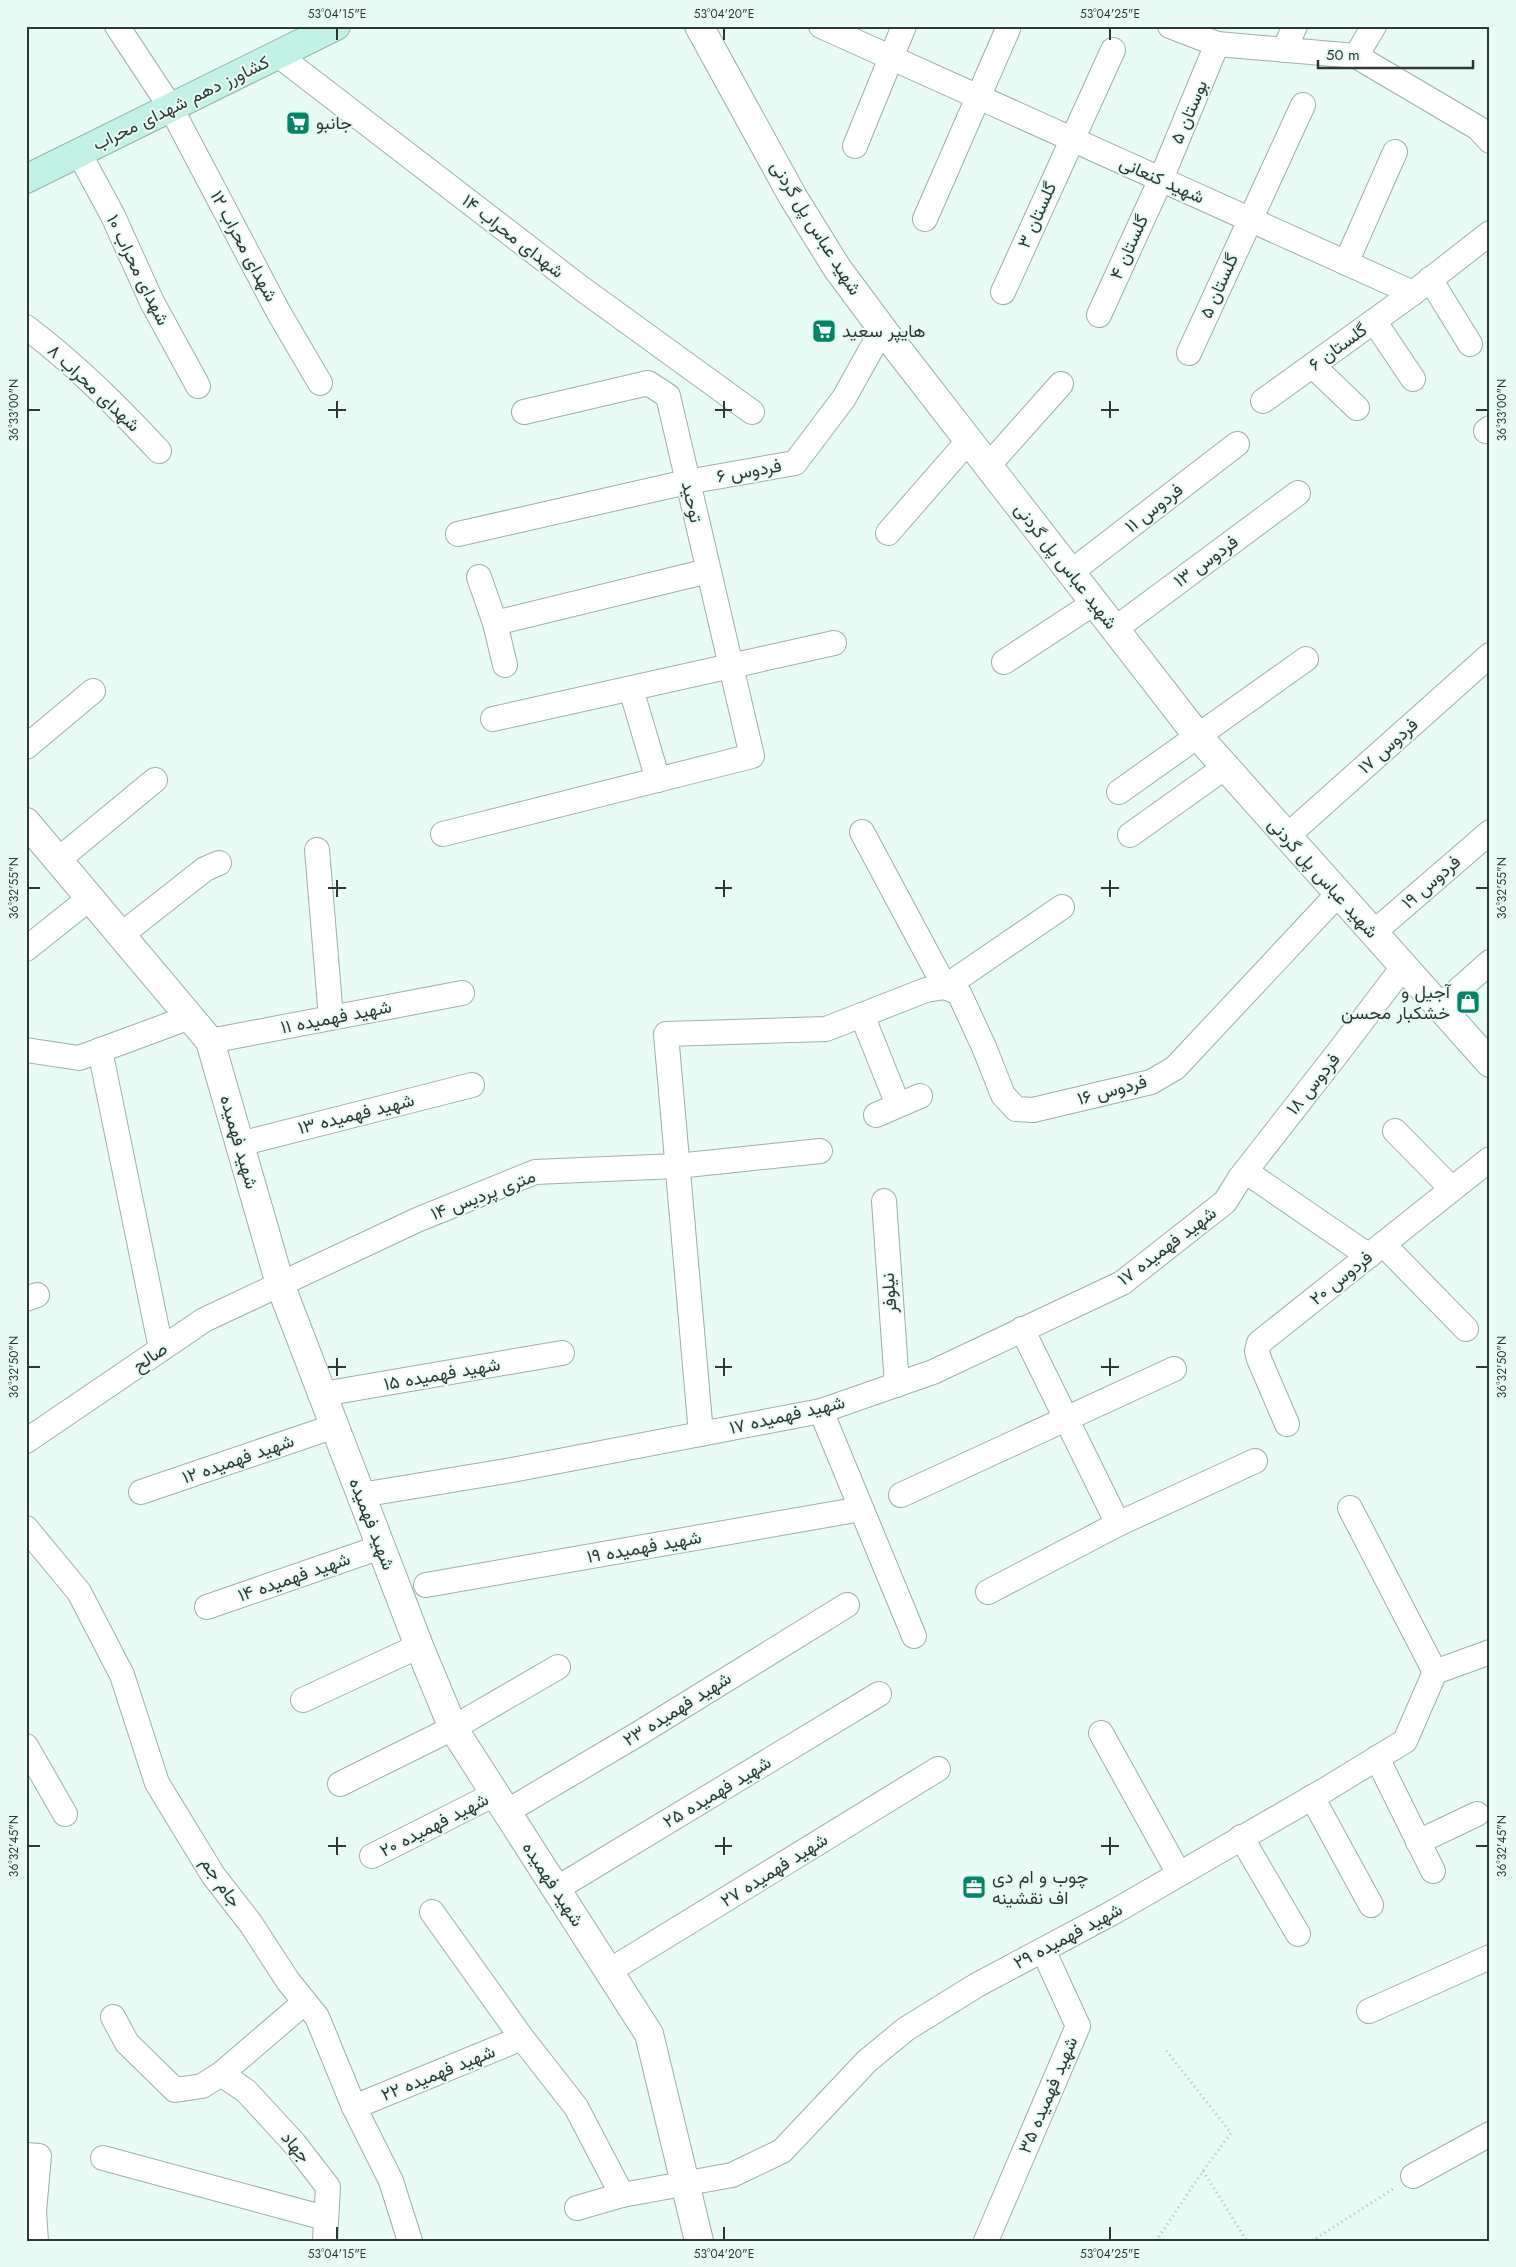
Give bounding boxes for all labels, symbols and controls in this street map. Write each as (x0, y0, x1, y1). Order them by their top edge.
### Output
text: 53°04'15"E (308, 5, 366, 23)
text: 53°04'20"E (694, 5, 754, 23)
text: 53°04'25"E (1080, 5, 1140, 23)
scale bar (1318, 38, 1474, 70)
text: 50 m (1326, 44, 1360, 66)
street label: کشاورز دهم شهدای محراب (88, 49, 274, 157)
street label: بوستان ۵ (1164, 76, 1214, 148)
supermarket icon: جانبو (285, 110, 311, 136)
place label: جانبو (316, 110, 352, 136)
street label: شهید کنعانی (1115, 150, 1209, 210)
street label: شهید عباس پل گردنی (764, 156, 868, 300)
street label: گلستان ۳ (1011, 178, 1063, 252)
street label: شهدای محراب ۱۲ (204, 186, 284, 306)
street label: شهدای محراب ۱۴ (456, 188, 570, 284)
street label: شهدای محراب ۱۰ (100, 210, 176, 330)
street label: گلستان ۴ (1103, 210, 1155, 284)
street label: گلستان ۵ (1193, 249, 1245, 323)
street label: گلستان ۶ (1303, 317, 1373, 377)
supermarket icon: هایپر سعید (811, 318, 837, 344)
place label: هایپر سعید (842, 318, 926, 344)
street label: شهدای محراب ۸ (42, 338, 146, 438)
text: 36°33'00"N (5, 379, 23, 441)
text: 36°33'00"N (1493, 379, 1511, 441)
street label: فردوس ۶ (714, 452, 784, 490)
street label: فردوس ۱۱ (1119, 477, 1189, 539)
street label: توحید (675, 479, 709, 525)
street label: شهید عباس پل گردنی (1008, 497, 1124, 635)
street label: فردوس ۱۳ (1168, 529, 1244, 593)
street label: فردوس ۱۷ (1352, 712, 1424, 780)
street label: شهید عباس پل گردنی (1262, 812, 1384, 944)
street label: فردوس ۱۹ (1396, 849, 1466, 915)
text: 36°32'55"N (5, 857, 23, 919)
text: 36°32'55"N (1493, 857, 1511, 919)
place label: آجیل و خشکبار محسن (1341, 979, 1452, 1026)
shop icon: آجیل و خشکبار محسن (1455, 989, 1481, 1015)
street label: شهید فهمیده ۱۱ (278, 994, 394, 1040)
street label: فردوس ۱۸ (1280, 1048, 1346, 1120)
street label: فردوس ۱۶ (1074, 1068, 1150, 1112)
street label: شهید فهمیده ۱۳ (295, 1087, 417, 1141)
street label: شهید فهمیده (213, 1092, 265, 1192)
street label: ۱۴ متری پردیس (427, 1163, 539, 1227)
street label: شهید فهمیده ۱۷ (1112, 1200, 1222, 1292)
street label: فردوس ۲۰ (1304, 1245, 1378, 1311)
street label: نیلوفر (875, 1272, 903, 1315)
text: 36°32'50"N (5, 1336, 23, 1398)
street label: صالح (127, 1336, 173, 1378)
text: 36°32'50"N (1493, 1336, 1511, 1398)
street label: شهید فهمیده ۱۵ (382, 1351, 502, 1397)
street label: شهید فهمیده ۱۷ (727, 1389, 847, 1441)
street label: شهید فهمیده ۱۲ (179, 1428, 297, 1490)
street label: شهید فهمیده (343, 1474, 401, 1574)
street label: شهید فهمیده ۱۹ (585, 1524, 703, 1570)
street label: شهید فهمیده ۱۴ (234, 1546, 354, 1608)
street label: شهید فهمیده ۲۳ (618, 1665, 736, 1753)
street label: شهید فهمیده ۲۵ (658, 1749, 776, 1835)
street label: شهید فهمیده ۲۰ (375, 1786, 493, 1864)
text: 36°32'45"N (5, 1815, 23, 1877)
text: 36°32'45"N (1493, 1815, 1511, 1877)
street label: شهید فهمیده ۲۷ (715, 1827, 833, 1913)
street label: شهید فهمیده (516, 1836, 590, 1932)
street label: جام جم (194, 1851, 248, 1913)
place label: چوب و ام دی اف نقشینه (992, 1864, 1088, 1911)
office icon: چوب و ام دی اف نقشینه (961, 1874, 987, 1900)
street label: شهید فهمیده ۲۹ (1009, 1896, 1127, 1976)
street label: شهید فهمیده ۳۵ (1012, 2033, 1084, 2157)
street label: شهید فهمیده ۲۲ (377, 2038, 499, 2108)
street label: جهاد (275, 2125, 317, 2169)
text: 53°04'15"E (308, 2245, 366, 2263)
text: 53°04'20"E (694, 2245, 754, 2263)
text: 53°04'25"E (1080, 2245, 1140, 2263)

